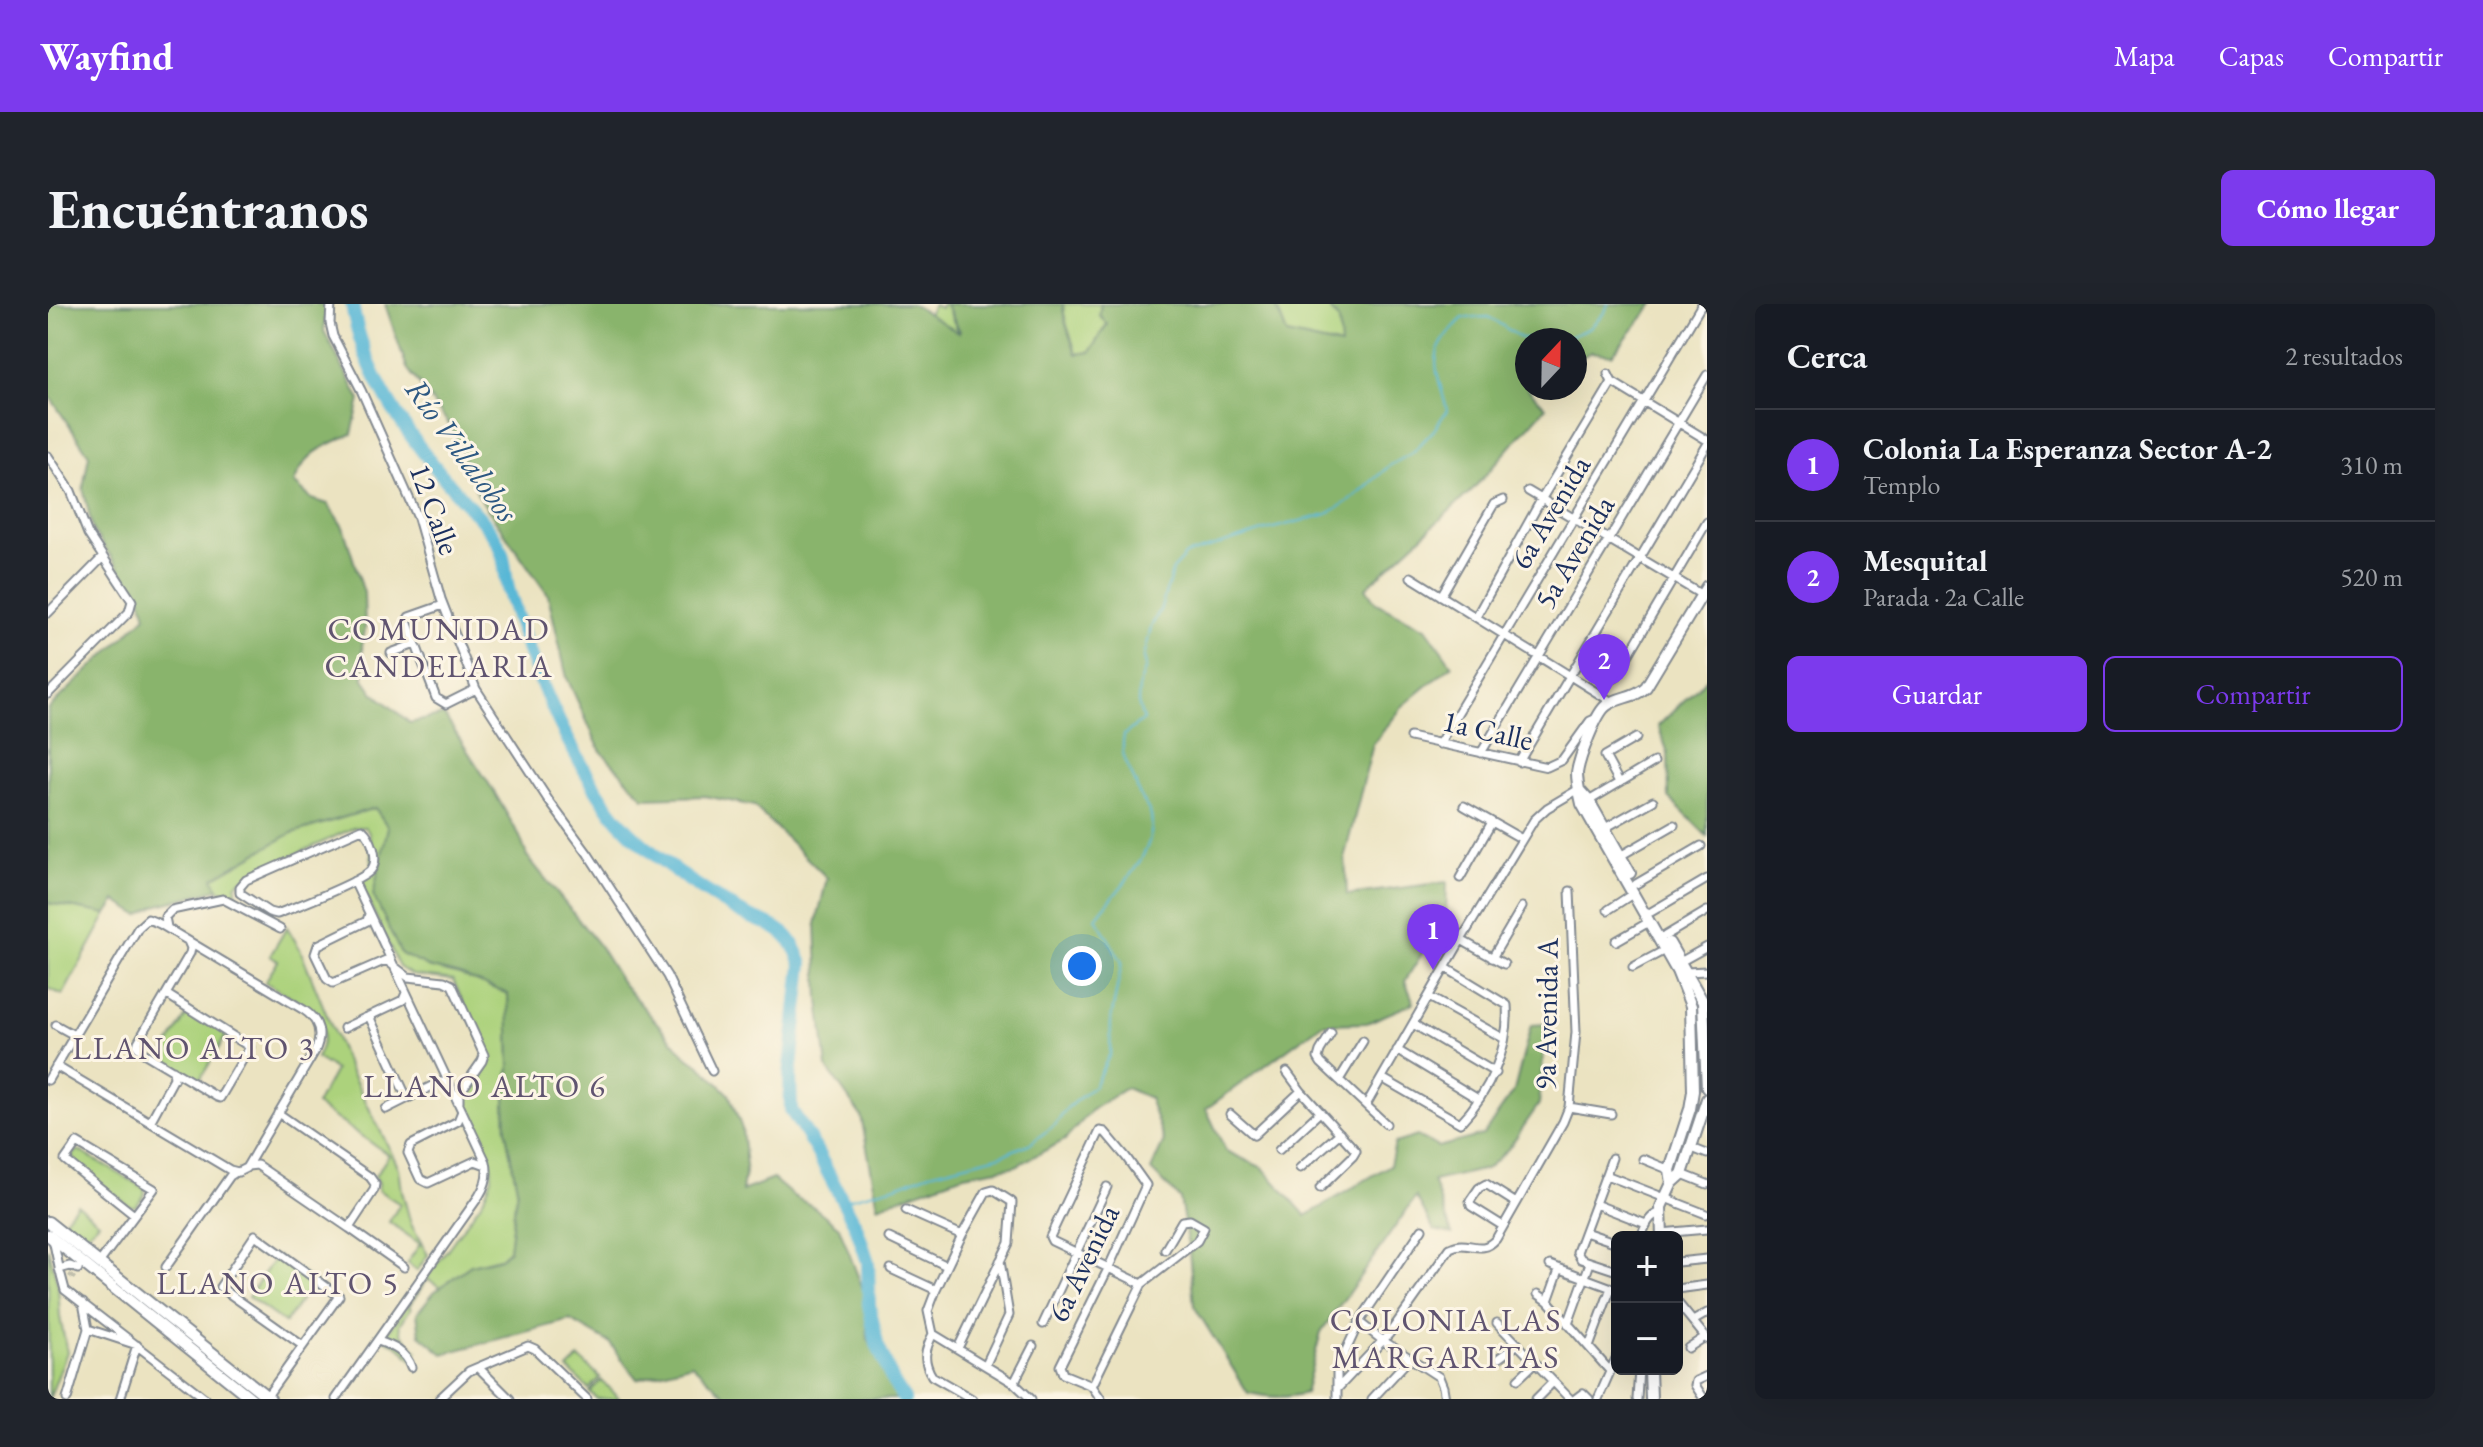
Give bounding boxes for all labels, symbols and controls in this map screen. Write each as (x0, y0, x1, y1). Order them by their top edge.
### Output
text: Wayfind (40, 32, 174, 81)
text: Mapa (2114, 38, 2175, 74)
text: Capas (2219, 38, 2284, 74)
text: Compartir (2328, 38, 2443, 74)
button: Cómo llegar (2221, 170, 2435, 246)
text: Encuéntranos (48, 172, 369, 245)
north arrow (1515, 328, 1587, 400)
text: Cerca (1787, 334, 1867, 378)
text: 2 resultados (2285, 339, 2403, 373)
water label: Río Villalobos (396, 370, 528, 530)
text: Colonia La Esperanza Sector A-2 (1863, 429, 2272, 468)
street label: 6a Avenida (1501, 448, 1599, 576)
text: 1 (1806, 448, 1820, 482)
text: 310 m (2340, 448, 2403, 482)
street label: 12 Calle (401, 458, 469, 560)
text: Templo (1863, 468, 1940, 502)
street label: 5a Avenida (1525, 488, 1623, 616)
text: Mesquital (1863, 541, 1988, 580)
text: 2 (1806, 560, 1820, 594)
text: 520 m (2340, 560, 2403, 594)
text: Parada · 2a Calle (1863, 580, 2024, 614)
district label: COMUNIDAD CANDELARIA (324, 608, 554, 687)
pin: 2 (1578, 634, 1630, 700)
button: Guardar (1787, 656, 2087, 732)
button: Compartir (2103, 656, 2403, 732)
street label: 1a Calle (1439, 701, 1537, 759)
pin: 1 (1407, 904, 1459, 970)
street label: 9a Avenida A (1525, 937, 1567, 1090)
your location (1062, 946, 1102, 986)
district label: LLANO ALTO 3 (72, 1027, 316, 1069)
district label: LLANO ALTO 6 (363, 1065, 607, 1107)
street label: 6a Avenida (1038, 1198, 1128, 1328)
map controls (1611, 1231, 1683, 1375)
button: + (1611, 1231, 1683, 1303)
district label: LLANO ALTO 5 (156, 1262, 400, 1304)
district label: COLONIA LAS MARGARITAS (1330, 1299, 1562, 1378)
button: − (1611, 1303, 1683, 1375)

